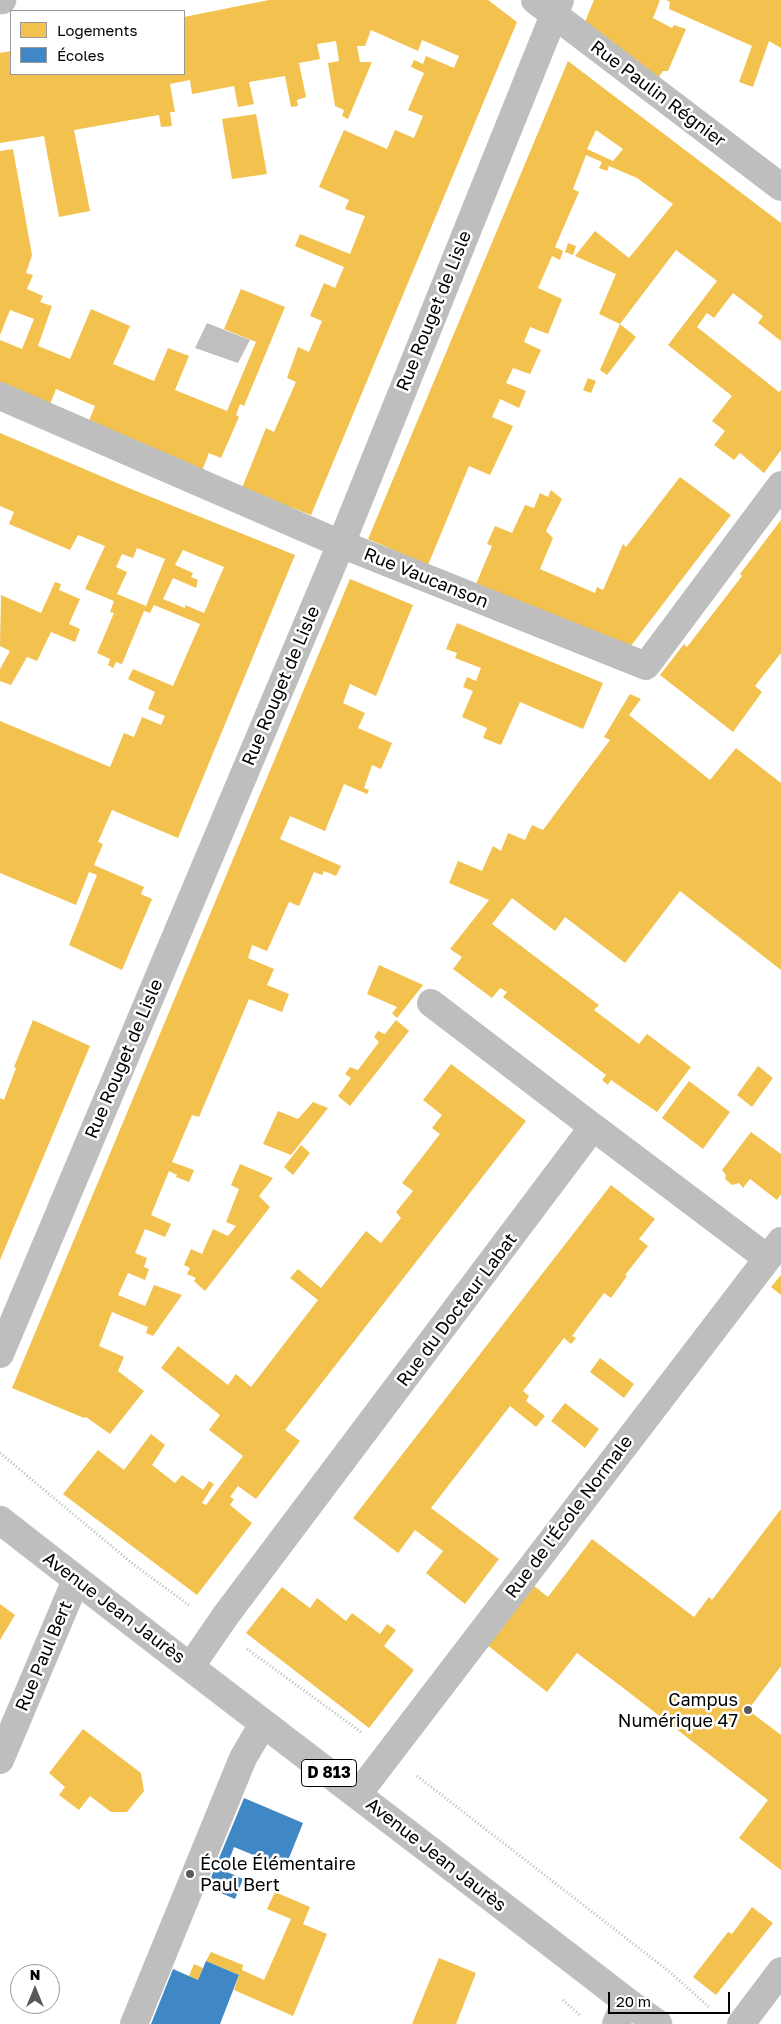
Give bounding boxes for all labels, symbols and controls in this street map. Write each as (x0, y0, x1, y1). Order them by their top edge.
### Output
legend (10, 10, 185, 75)
text: Logements (57, 21, 137, 39)
street label: Rue Paulin Régnier (586, 36, 730, 152)
text: Écoles (57, 46, 104, 64)
street label: Rue Rouget de Lisle (392, 228, 476, 394)
street label: Rue Vaucanson (361, 543, 491, 613)
street label: Rue Rouget de Lisle (238, 603, 324, 769)
street label: Rue Rouget de Lisle (81, 976, 167, 1142)
street label: Rue du Docteur Labat (392, 1229, 522, 1391)
street label: Rue de l'École Normale (501, 1431, 637, 1603)
street label: Avenue Jean Jaurès (39, 1548, 189, 1668)
street label: Rue Paul Bert (11, 1598, 77, 1714)
place label: Campus Numérique 47 (618, 1689, 738, 1732)
marker: Campus Numérique 47 (742, 1704, 754, 1716)
road number: D 813 (302, 1760, 356, 1786)
street label: Avenue Jean Jaurès (362, 1794, 510, 1916)
place label: École Élémentaire Paul Bert (200, 1853, 356, 1896)
marker: École Élémentaire Paul Bert (184, 1868, 196, 1880)
north arrow (10, 1964, 60, 2014)
text: N (30, 1966, 40, 1983)
scale bar (611, 1982, 734, 2014)
text: 20 m (616, 1992, 651, 2010)

